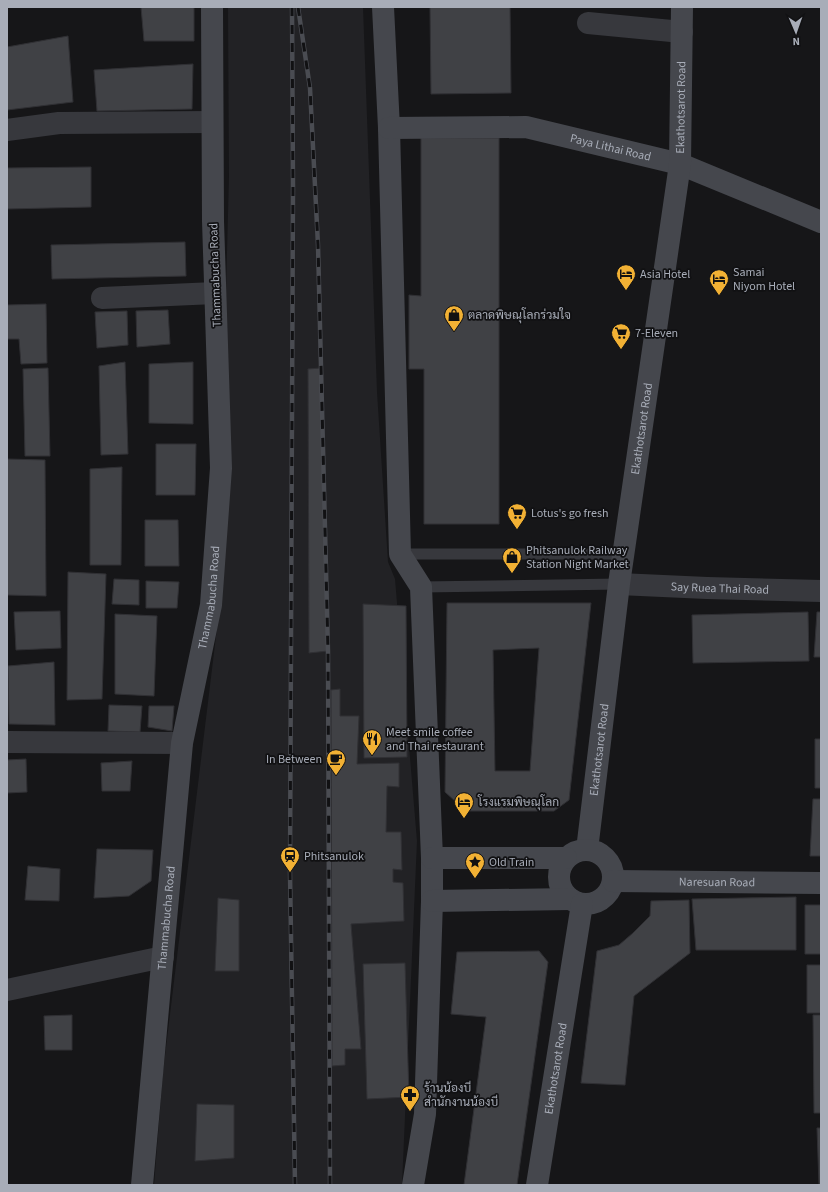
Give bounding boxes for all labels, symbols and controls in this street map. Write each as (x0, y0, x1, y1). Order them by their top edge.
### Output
north arrow (776, 12, 816, 52)
text: N (792, 34, 800, 49)
street label: Ekathotsarot Road (672, 61, 690, 154)
street label: Paya Lithai Road (568, 130, 653, 166)
street label: Thammabucha Road (205, 223, 226, 327)
hotel icon: Asia Hotel (615, 263, 637, 291)
place label: Samai Niyom Hotel (733, 264, 795, 295)
place label: Asia Hotel (640, 266, 690, 283)
hotel icon: Samai Niyom Hotel (708, 268, 730, 296)
shop icon: ตลาดพิษณุโลกร่วมใจ (443, 304, 465, 332)
place label: ตลาดพิษณุโลกร่วมใจ (468, 307, 571, 324)
supermarket icon: 7-Eleven (610, 322, 632, 350)
place label: 7-Eleven (635, 325, 678, 342)
street label: Ekathotsarot Road (627, 382, 657, 476)
supermarket icon: Lotus's go fresh (506, 502, 528, 530)
place label: Lotus's go fresh (531, 505, 609, 522)
place label: Phitsanulok Railway Station Night Market (526, 542, 629, 573)
street label: Thammabucha Road (194, 545, 224, 651)
shop icon: Phitsanulok Railway Station Night Market (501, 546, 523, 574)
street label: Say Ruea Thai Road (670, 578, 769, 599)
street label: Ekathotsarot Road (586, 703, 614, 797)
place label: Meet smile coffee and Thai restaurant (386, 724, 484, 755)
restaurant icon: Meet smile coffee and Thai restaurant (361, 728, 383, 756)
cafe icon: In Between (325, 748, 347, 776)
place label: In Between (266, 751, 322, 768)
hotel icon: โรงแรมพิษณุโลก (453, 791, 475, 819)
place label: โรงแรมพิษณุโลก (477, 794, 559, 811)
station icon: Phitsanulok (279, 845, 301, 873)
place label: Phitsanulok (304, 848, 364, 865)
place icon: Old Train (464, 851, 486, 879)
place label: Old Train (489, 854, 534, 871)
street label: Thammabucha Road (153, 865, 180, 971)
street label: Naresuan Road (679, 874, 755, 891)
street label: Ekathotsarot Road (540, 1022, 572, 1116)
place label: ร้านน้องบี สำนักงานน้องบี (424, 1080, 498, 1111)
pharmacy icon: ร้านน้องบี สำนักงานน้องบี (399, 1084, 421, 1112)

